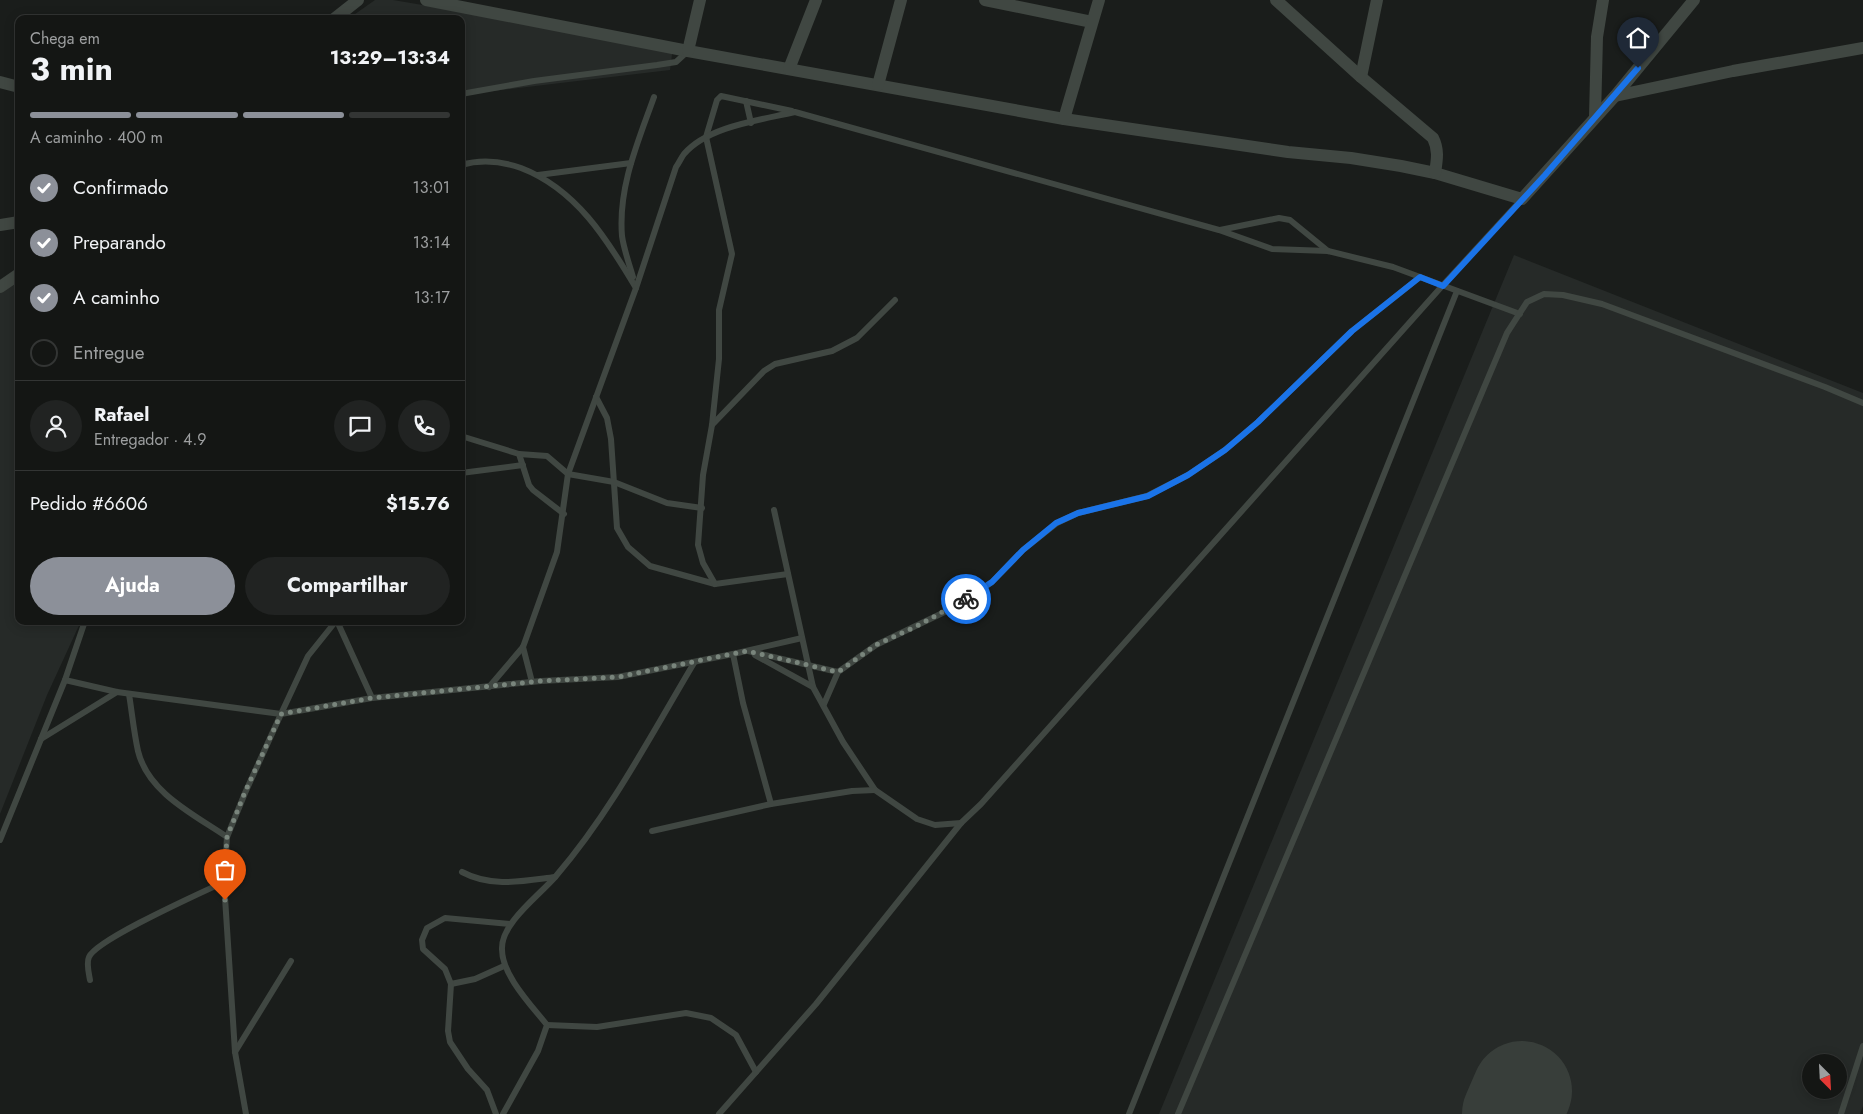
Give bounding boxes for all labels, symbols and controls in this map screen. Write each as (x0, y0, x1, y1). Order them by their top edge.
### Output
pin (1617, 17, 1659, 68)
icon: home (1624, 24, 1652, 52)
text: Chega em (30, 27, 100, 50)
text: 13:29–13:34 (330, 44, 450, 71)
text: 3 min (30, 46, 113, 92)
text: A caminho · 400 m (30, 126, 163, 149)
icon: check (30, 174, 58, 202)
text: Confirmado (73, 174, 168, 201)
text: 13:01 (412, 176, 450, 199)
icon: check (30, 229, 58, 257)
text: Preparando (73, 229, 166, 256)
text: 13:14 (413, 231, 450, 254)
icon: check (30, 284, 58, 312)
text: A caminho (73, 284, 160, 311)
text: 13:17 (414, 286, 450, 309)
text: Entregue (73, 339, 145, 366)
button: person (30, 400, 82, 452)
button: chat (334, 400, 386, 452)
button: phone (398, 400, 450, 452)
text: Rafael (94, 401, 149, 428)
text: Entregador · 4.9 (94, 428, 206, 451)
text: Pedido #6606 (30, 490, 148, 517)
text: $15.76 (386, 490, 450, 517)
button: Ajuda (30, 557, 235, 615)
button: Compartilhar (245, 557, 450, 615)
courier (941, 574, 991, 624)
icon: bike (952, 585, 980, 613)
pin (204, 849, 246, 900)
icon: bag (211, 856, 239, 884)
north arrow (1802, 1054, 1848, 1099)
map controls (1802, 1054, 1847, 1099)

